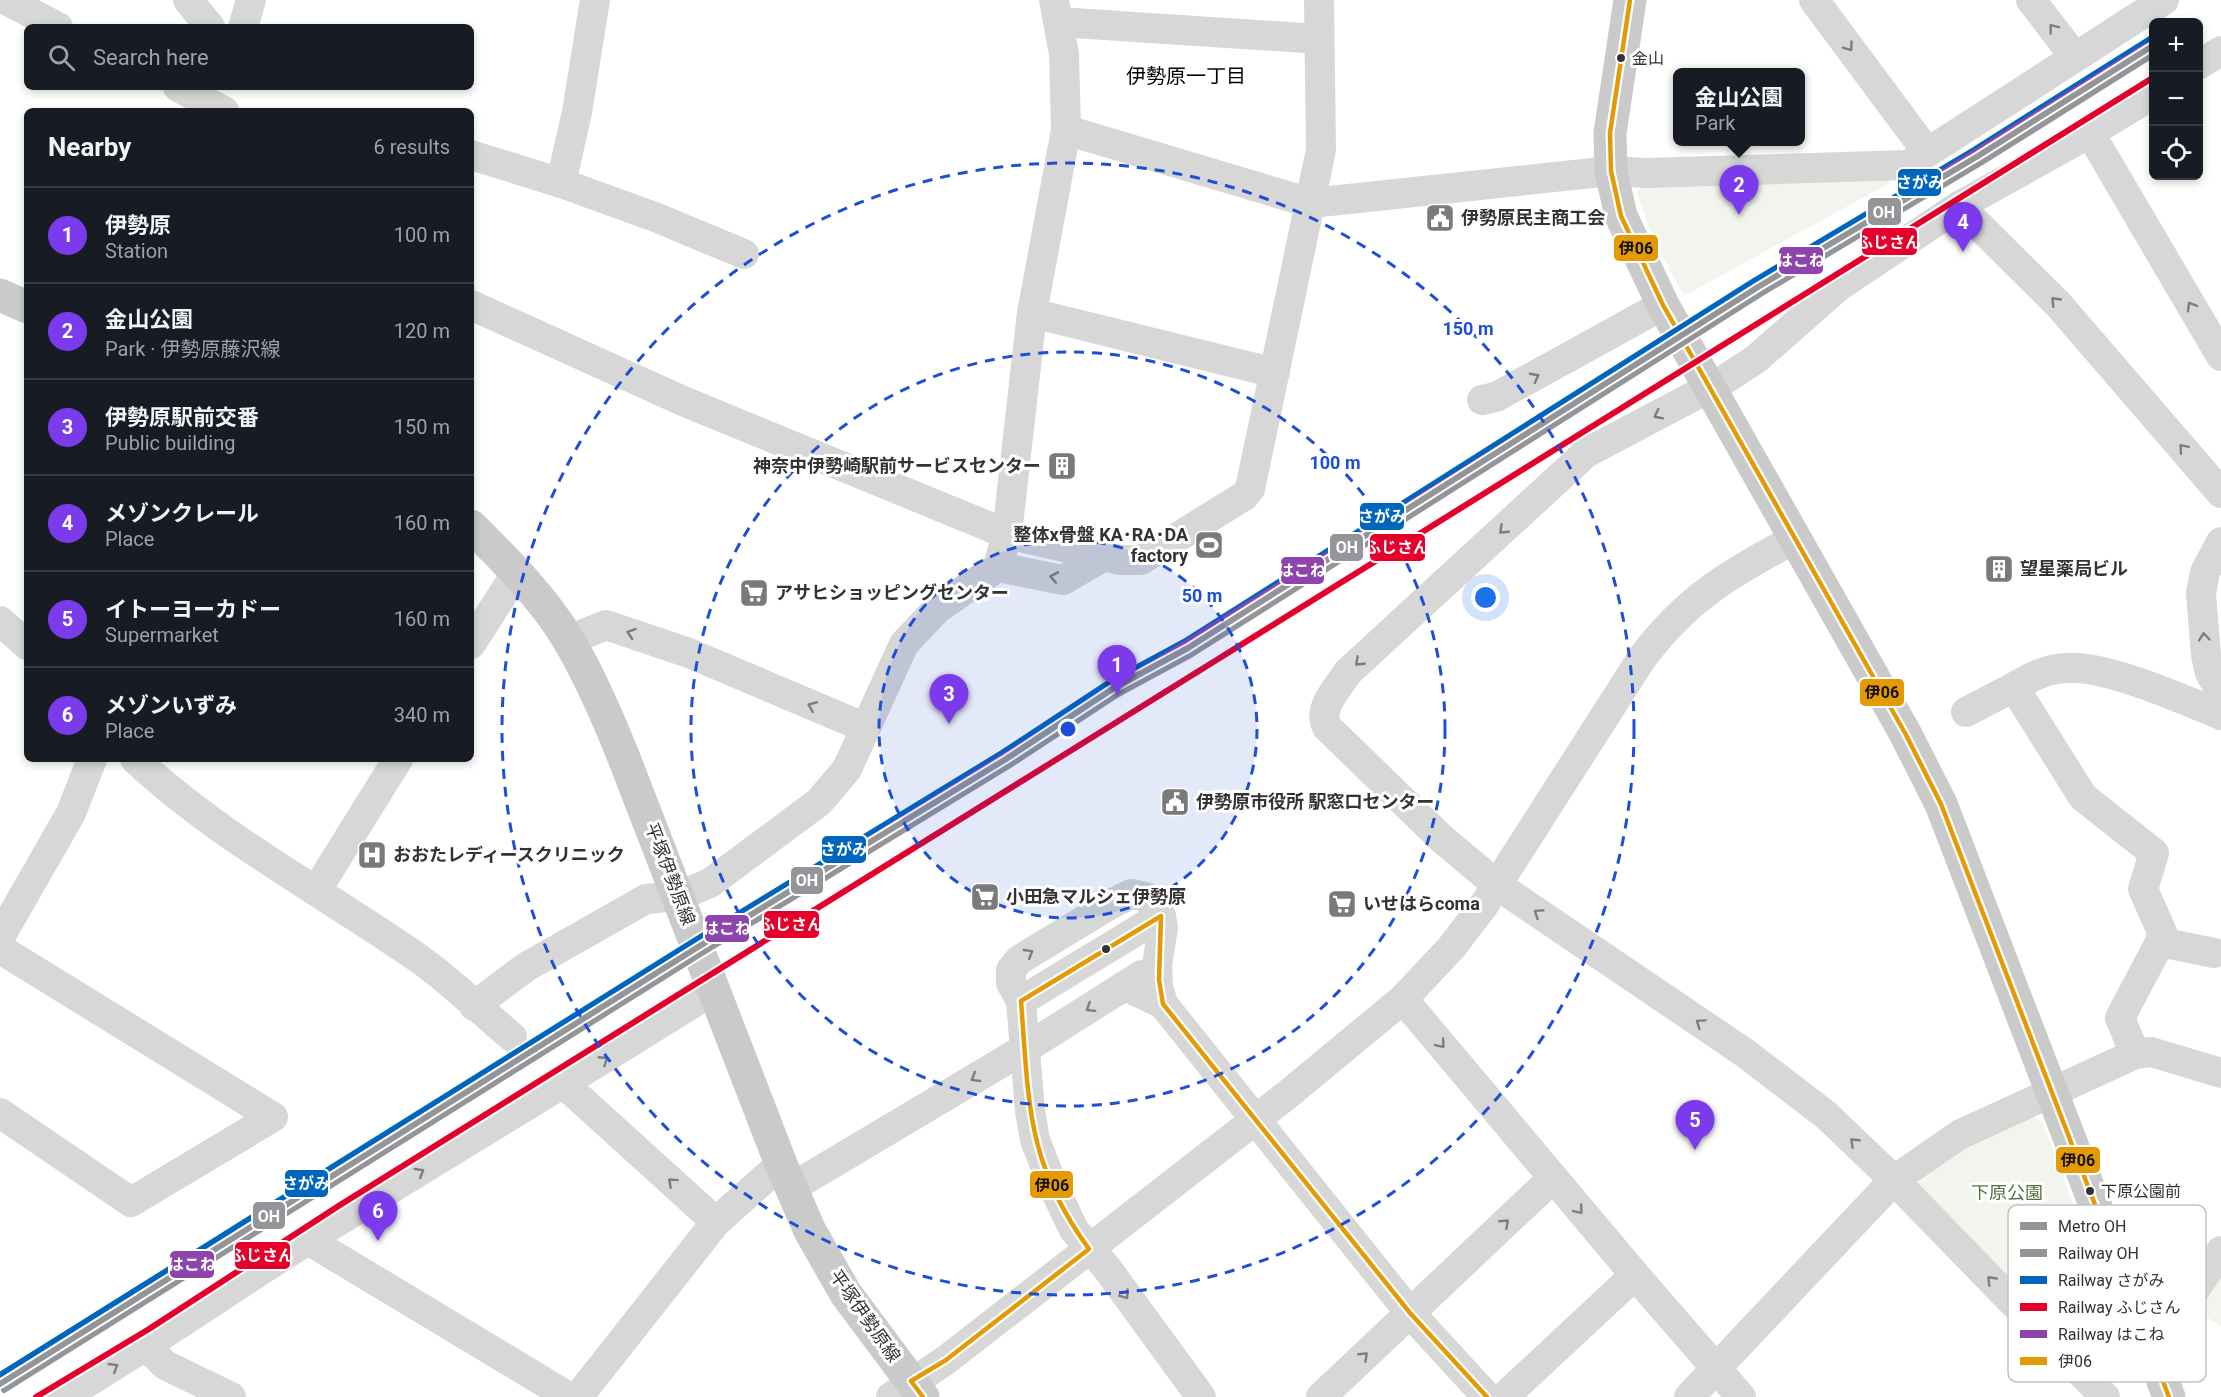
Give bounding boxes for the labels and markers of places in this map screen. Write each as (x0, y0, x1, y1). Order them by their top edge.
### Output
place label: 金山 (1632, 49, 1664, 68)
marker: 金山 (1615, 52, 1627, 64)
pin: 2 (1720, 166, 1758, 215)
public building icon: 伊勢原民主商工会 (1424, 202, 1456, 234)
pin: 4 (1944, 202, 1982, 252)
place label: 伊勢原民主商工会 (1461, 207, 1605, 228)
building icon: 神奈中伊勢崎駅前サービスセンター (1046, 450, 1078, 482)
place label: 神奈中伊勢崎駅前サービスセンター (753, 455, 1041, 476)
place label: 整体x骨盤 KA･RA･DA factory (1014, 524, 1189, 566)
sports icon: 整体x骨盤 KA･RA･DA factory (1193, 529, 1225, 561)
building icon: 望星薬局ビル (1983, 553, 2015, 585)
place label: 望星薬局ビル (2020, 558, 2128, 579)
supermarket icon: アサヒショッピングセンター (738, 577, 770, 609)
place label: アサヒショッピングセンター (775, 582, 1009, 603)
pin: 1 (1098, 646, 1136, 695)
pin: 3 (930, 674, 968, 724)
centre of rings (1058, 719, 1078, 739)
public building icon: 伊勢原市役所 駅窓口センター (1159, 786, 1191, 818)
place label: 伊勢原市役所 駅窓口センター (1196, 791, 1434, 812)
hospital icon: おおたレディースクリニック (356, 839, 388, 871)
place label: おおたレディースクリニック (393, 844, 625, 865)
supermarket icon: 小田急マルシェ伊勢原 (969, 881, 1001, 913)
place label: 小田急マルシェ伊勢原 (1006, 886, 1186, 907)
supermarket icon: いせはらcoma (1326, 888, 1358, 920)
place label: いせはらcoma (1363, 893, 1480, 914)
unlabelled marker (1100, 943, 1112, 955)
pin: 5 (1676, 1100, 1714, 1150)
place label: 下原公園前 (2101, 1182, 2181, 1201)
marker: 下原公園前 (2084, 1185, 2096, 1197)
pin: 6 (358, 1192, 398, 1241)

